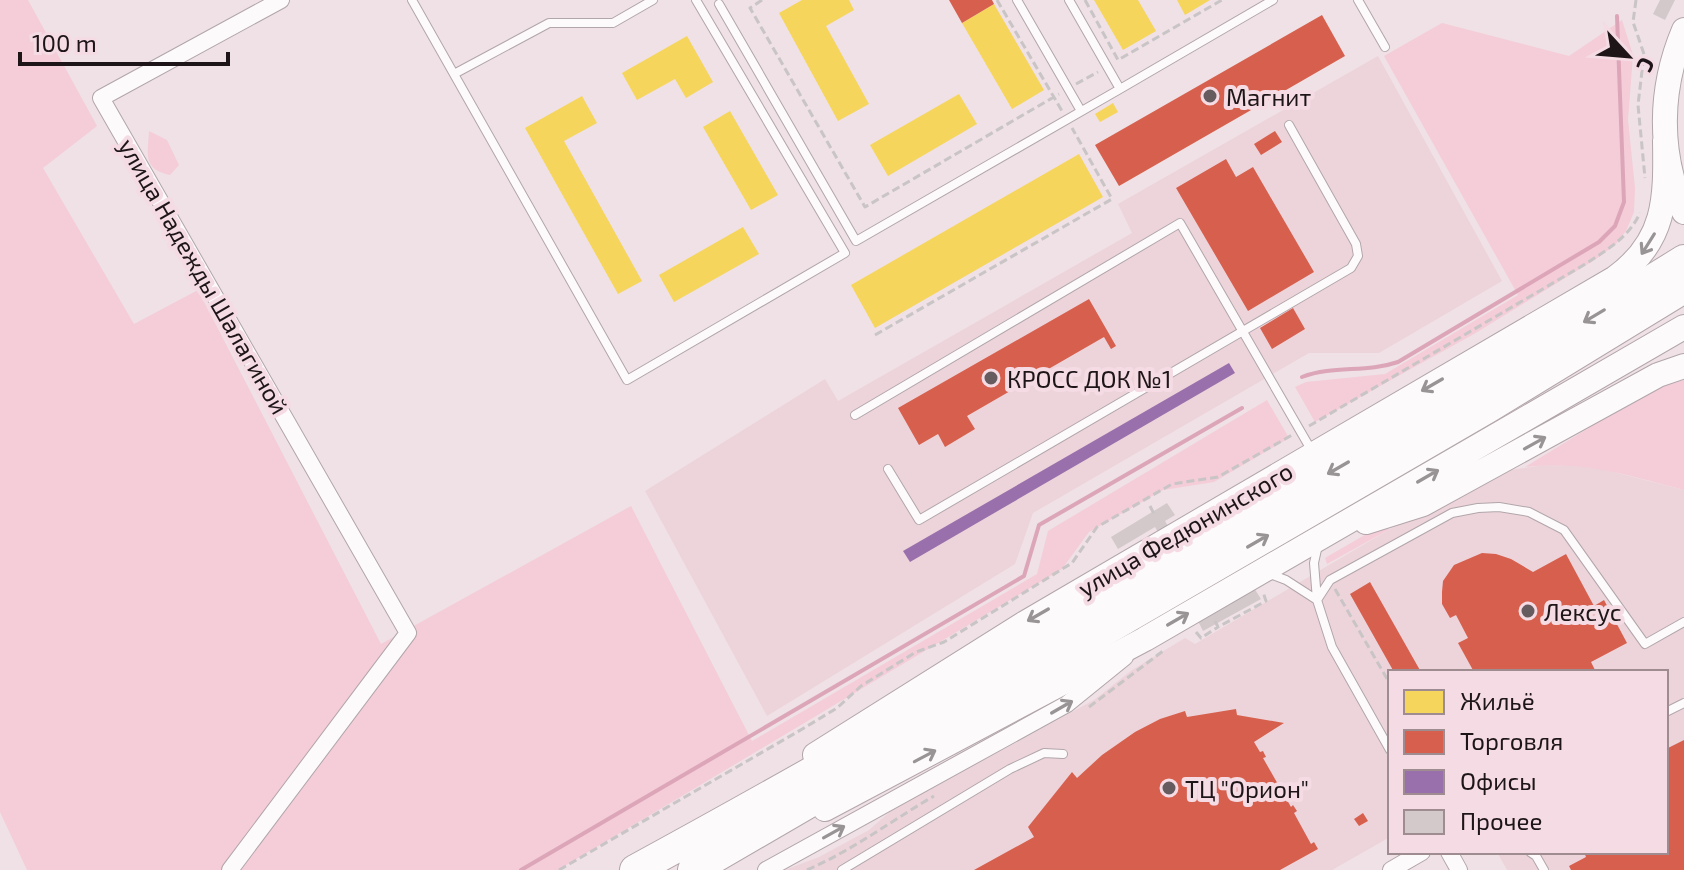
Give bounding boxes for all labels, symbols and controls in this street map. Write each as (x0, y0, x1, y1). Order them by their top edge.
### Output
scale bar (20, 16, 228, 66)
north arrow (1588, 16, 1668, 96)
text: 100 m (32, 28, 97, 57)
text: С (1632, 54, 1661, 77)
place label: Магнит (1226, 82, 1311, 111)
marker: Магнит (1201, 87, 1219, 105)
street label: улица Надежды Шалагиной (112, 133, 295, 419)
one-way arrow (1639, 232, 1655, 255)
one-way arrow (1583, 308, 1606, 324)
place label: КРОСС ДОК №1 (1007, 364, 1172, 393)
marker: КРОСС ДОК №1 (982, 369, 1000, 387)
one-way arrow (1421, 377, 1444, 393)
one-way arrow (1522, 434, 1546, 450)
street label: улица Федюнинского (1073, 456, 1298, 603)
one-way arrow (1327, 460, 1350, 476)
one-way arrow (1416, 468, 1439, 484)
one-way arrow (1245, 533, 1269, 548)
place label: Лексус (1544, 597, 1622, 627)
marker: Лексус (1519, 602, 1537, 620)
one-way arrow (1027, 608, 1050, 624)
one-way arrow (1166, 611, 1190, 626)
legend (1388, 670, 1668, 854)
text: Жильё (1460, 686, 1535, 715)
one-way arrow (1050, 699, 1073, 715)
text: Торговля (1460, 726, 1563, 755)
one-way arrow (913, 748, 936, 764)
text: Офисы (1460, 766, 1537, 795)
place label: ТЦ "Орион" (1185, 774, 1309, 803)
marker: ТЦ "Орион" (1160, 779, 1178, 797)
text: Прочее (1460, 806, 1542, 835)
one-way arrow (821, 824, 845, 839)

